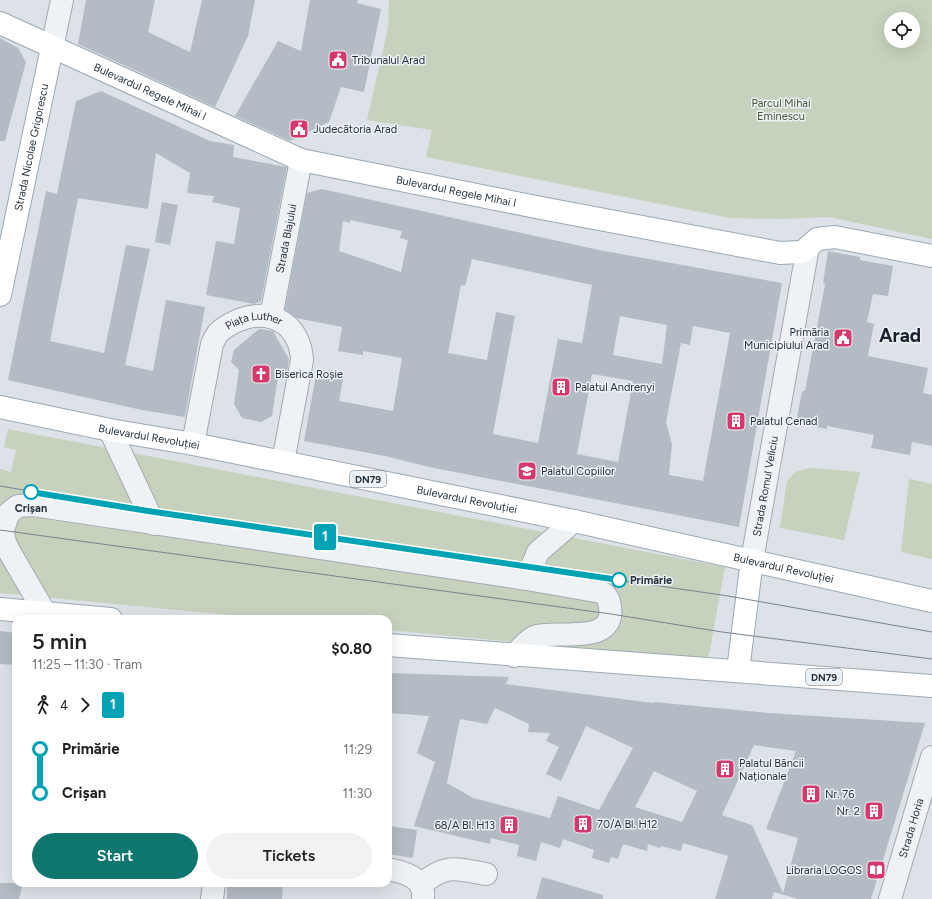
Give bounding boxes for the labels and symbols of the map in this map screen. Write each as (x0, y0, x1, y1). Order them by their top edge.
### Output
public building icon: Tribunalul Arad (327, 49, 349, 71)
place label: Tribunalul Arad (352, 54, 425, 67)
street label: Bulevardul Regele Mihai I (92, 60, 209, 123)
street label: Strada Nicolae Grigorescu (11, 82, 51, 212)
park label: Parcul Mihai Eminescu (752, 97, 810, 123)
public building icon: Judecătoria Arad (288, 118, 310, 140)
place label: Judecătoria Arad (313, 123, 397, 136)
street label: Bulevardul Regele Mihai I (395, 173, 517, 209)
street label: Strada Blajului (273, 203, 299, 274)
street label: Piața Luther (223, 309, 285, 332)
district label: Arad (879, 324, 921, 347)
place label: Primăria Municipiului Arad (744, 326, 829, 352)
public building icon: Primăria Municipiului Arad (832, 327, 854, 349)
church icon: Biserica Roșie (250, 363, 272, 385)
place label: Biserica Roșie (275, 368, 343, 381)
building icon: Palatul Andrenyi (550, 376, 572, 398)
place label: Palatul Andrenyi (575, 381, 654, 394)
building icon: Palatul Cenad (725, 410, 747, 432)
place label: Palatul Cenad (750, 415, 817, 428)
street label: Bulevardul Revoluției (97, 421, 201, 452)
street label: Strada Romul Veliciu (750, 435, 781, 537)
school or university icon: Palatul Copiilor (516, 460, 538, 482)
place label: Palatul Copiilor (541, 465, 615, 478)
road number: DN79 (350, 471, 386, 487)
street label: Bulevardul Revoluției (415, 483, 518, 516)
marker: Crișan (23, 484, 39, 500)
place label: Crișan (15, 502, 47, 515)
line badge: 1 (312, 524, 338, 550)
street label: Bulevardul Revoluției (732, 550, 835, 585)
marker: Primărie (611, 572, 627, 588)
place label: Primărie (630, 574, 672, 587)
road number: DN79 (806, 669, 842, 685)
place label: Palatul Băncii Naționale (739, 757, 804, 783)
building icon: Palatul Băncii Naționale (714, 758, 736, 780)
building icon: Nr. 76 (800, 783, 822, 805)
place label: Nr. 76 (825, 788, 854, 801)
street label: Strada Horia (896, 797, 926, 859)
building icon: Nr. 2 (863, 800, 885, 822)
place label: Nr. 2 (837, 805, 860, 818)
building icon: 70/A Bl. H12 (572, 813, 594, 835)
building icon: 68/A Bl. H13 (498, 814, 520, 836)
place label: 70/A Bl. H12 (597, 818, 658, 831)
place label: 68/A Bl. H13 (435, 819, 495, 832)
library icon: Libraria LOGOS (865, 859, 887, 881)
place label: Libraria LOGOS (786, 864, 862, 877)

